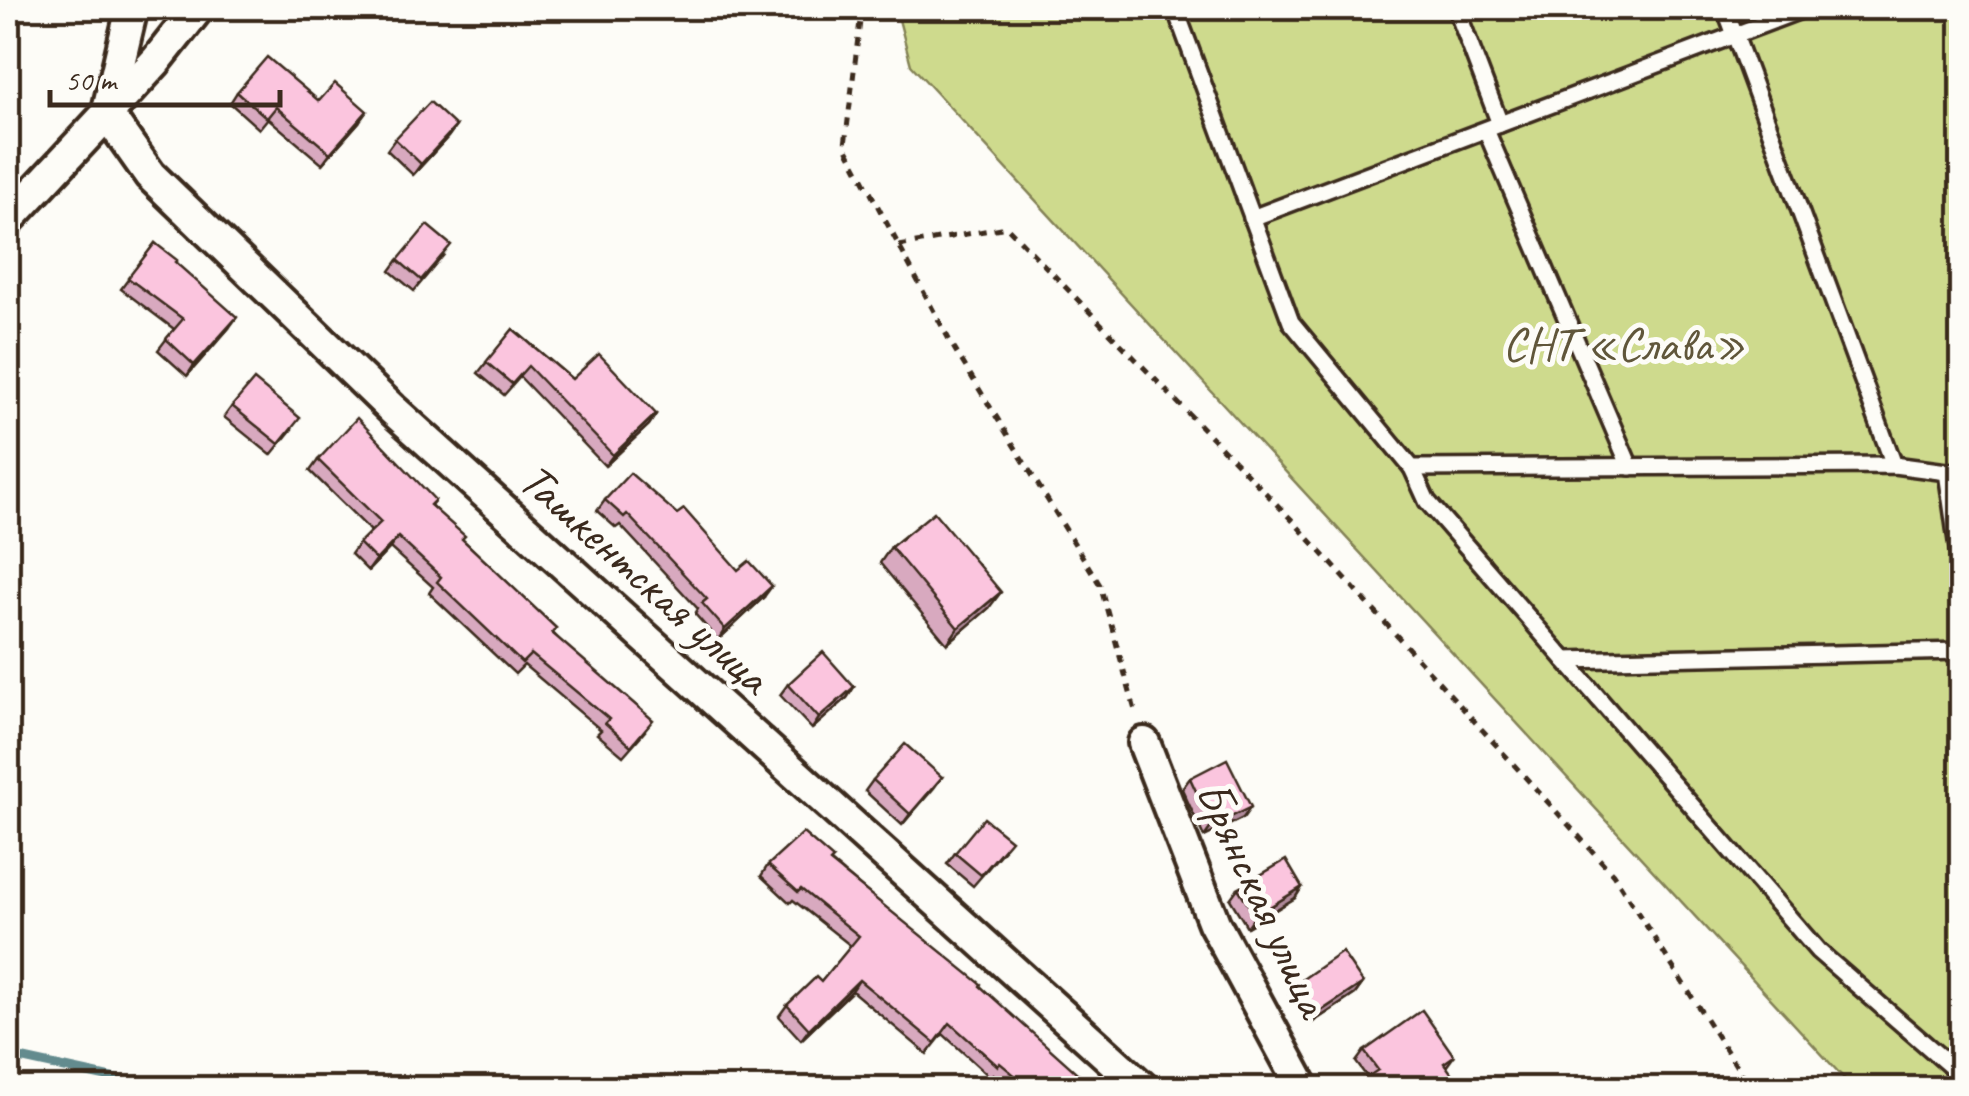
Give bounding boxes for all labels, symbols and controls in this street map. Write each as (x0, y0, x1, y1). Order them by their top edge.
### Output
scale bar (50, 45, 280, 107)
text: 50 m (65, 61, 118, 99)
park label: СНТ «Слава» (1503, 314, 1745, 374)
street label: Ташкентская улица (507, 450, 785, 708)
street label: Брянская улица (1182, 771, 1345, 1029)

